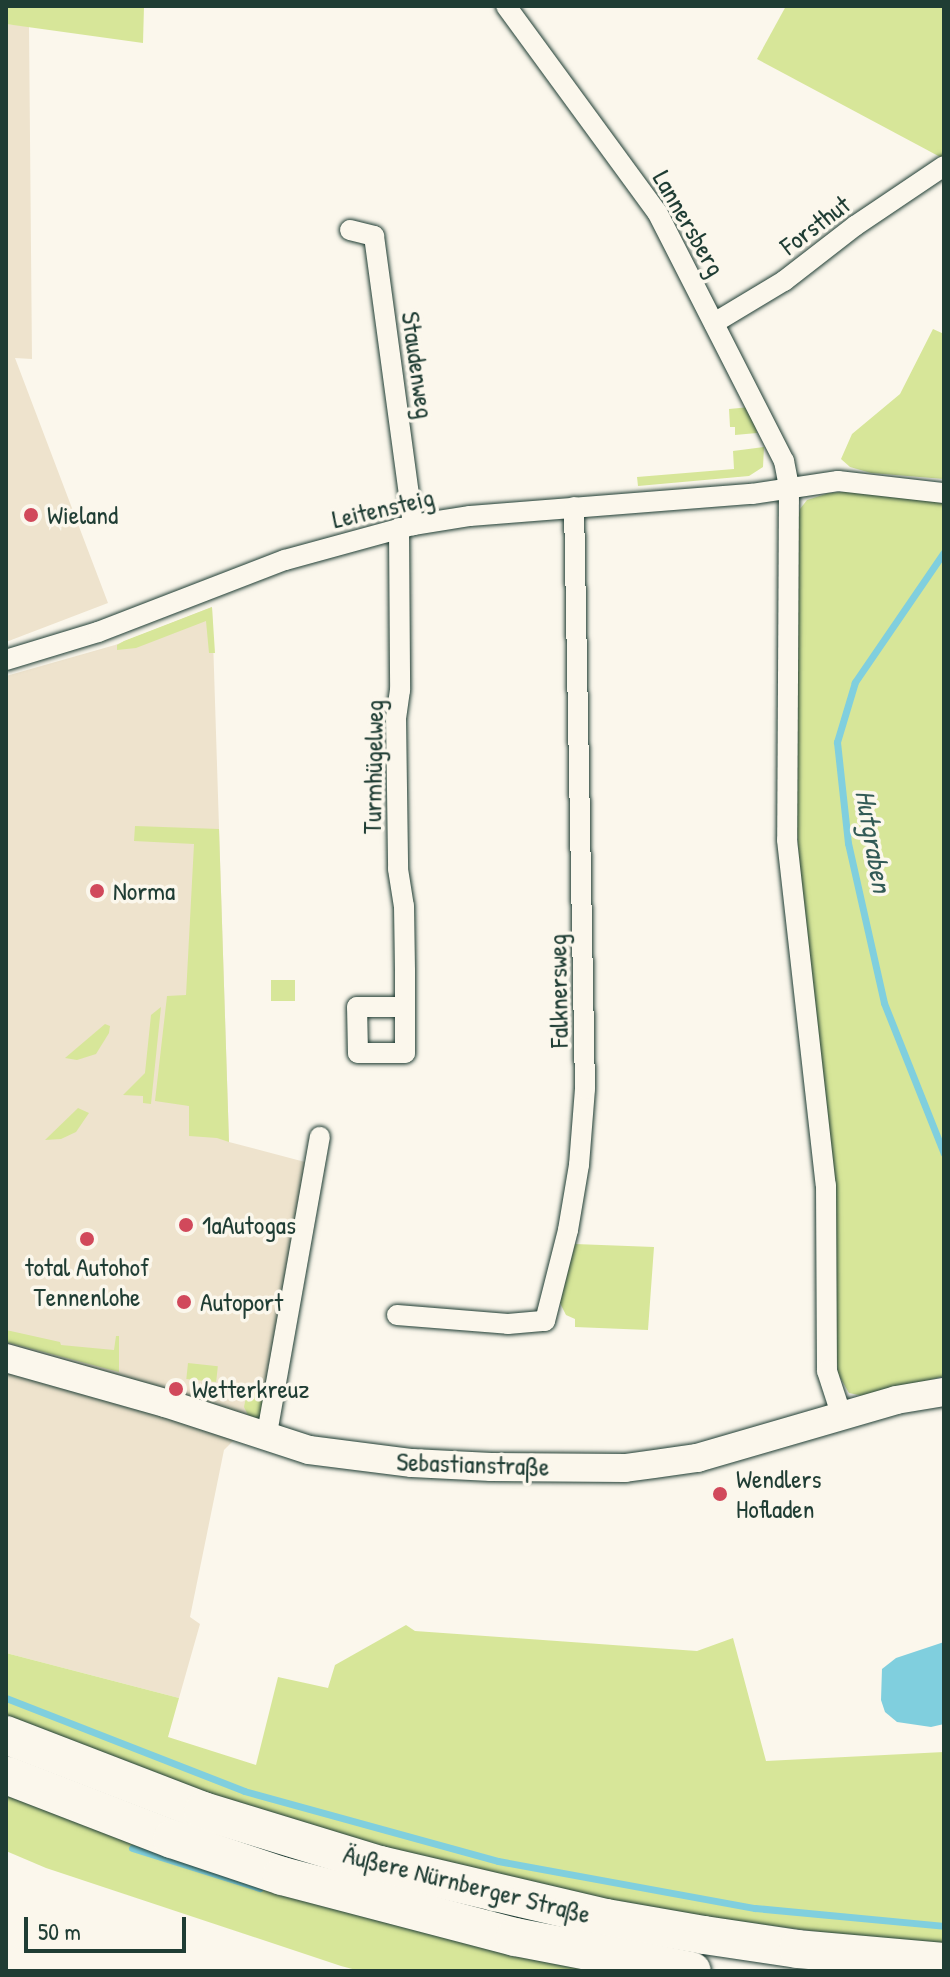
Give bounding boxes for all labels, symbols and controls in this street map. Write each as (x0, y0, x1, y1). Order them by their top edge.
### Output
street label: Lannersberg (646, 165, 732, 281)
street label: Forsthut (774, 189, 856, 261)
street label: Staudenweg (395, 310, 441, 420)
street label: Leitensteig (329, 481, 437, 535)
place label: Wieland (47, 499, 118, 531)
marker: Wieland (22, 506, 40, 524)
street label: Turmhügelweg (356, 700, 390, 834)
water label: Hutgraben (848, 787, 900, 895)
place label: Norma (113, 875, 175, 907)
marker: Norma (88, 882, 106, 900)
street label: Falknersweg (541, 934, 575, 1048)
place label: 1aAutogas (202, 1209, 296, 1241)
marker: 1aAutogas (177, 1216, 195, 1234)
marker: total Autohof Tennenlohe (78, 1230, 96, 1248)
place label: total Autohof Tennenlohe (25, 1251, 149, 1312)
place label: Autoport (200, 1286, 283, 1318)
marker: Autoport (175, 1293, 193, 1311)
place label: Wetterkreuz (192, 1373, 309, 1405)
marker: Wetterkreuz (167, 1380, 185, 1398)
street label: Sebastianstraße (396, 1446, 550, 1482)
place label: Wendlers Hofladen (736, 1463, 822, 1524)
marker: Wendlers Hofladen (711, 1485, 729, 1503)
street label: Äußere Nürnberger Straße (340, 1838, 594, 1930)
scale bar (28, 1901, 190, 1951)
text: 50 m (38, 1915, 81, 1947)

